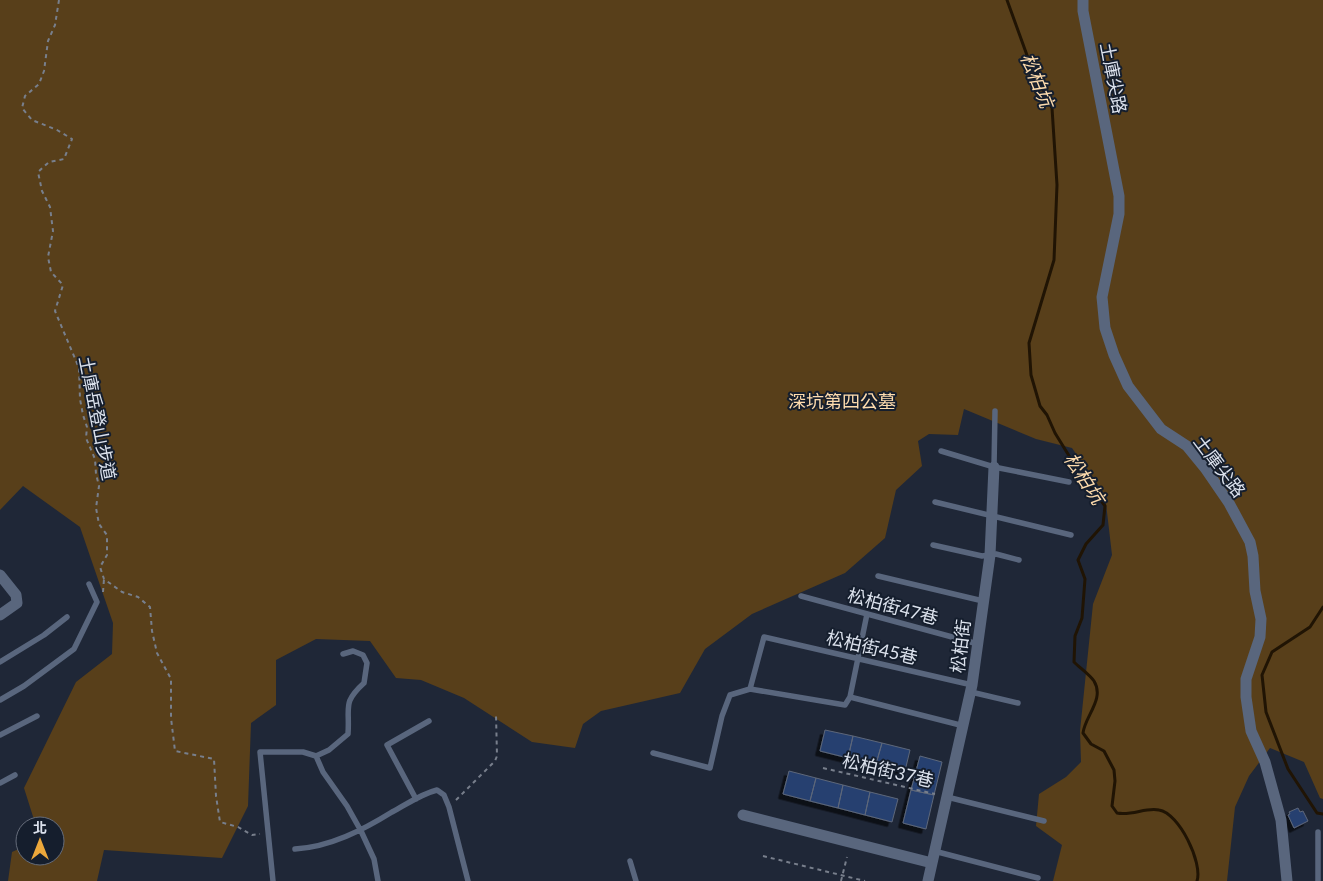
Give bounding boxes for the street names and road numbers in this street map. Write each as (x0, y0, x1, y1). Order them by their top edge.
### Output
street label: 土庫尖路 (1096, 41, 1132, 115)
street label: 土庫岳登山步道 (75, 354, 121, 482)
street label: 土庫尖路 (1190, 431, 1250, 501)
street label: 松柏街47巷 (845, 583, 941, 629)
street label: 松柏街 (946, 618, 974, 674)
street label: 松柏街45巷 (824, 626, 920, 668)
street label: 松柏街37巷 (840, 749, 936, 791)

